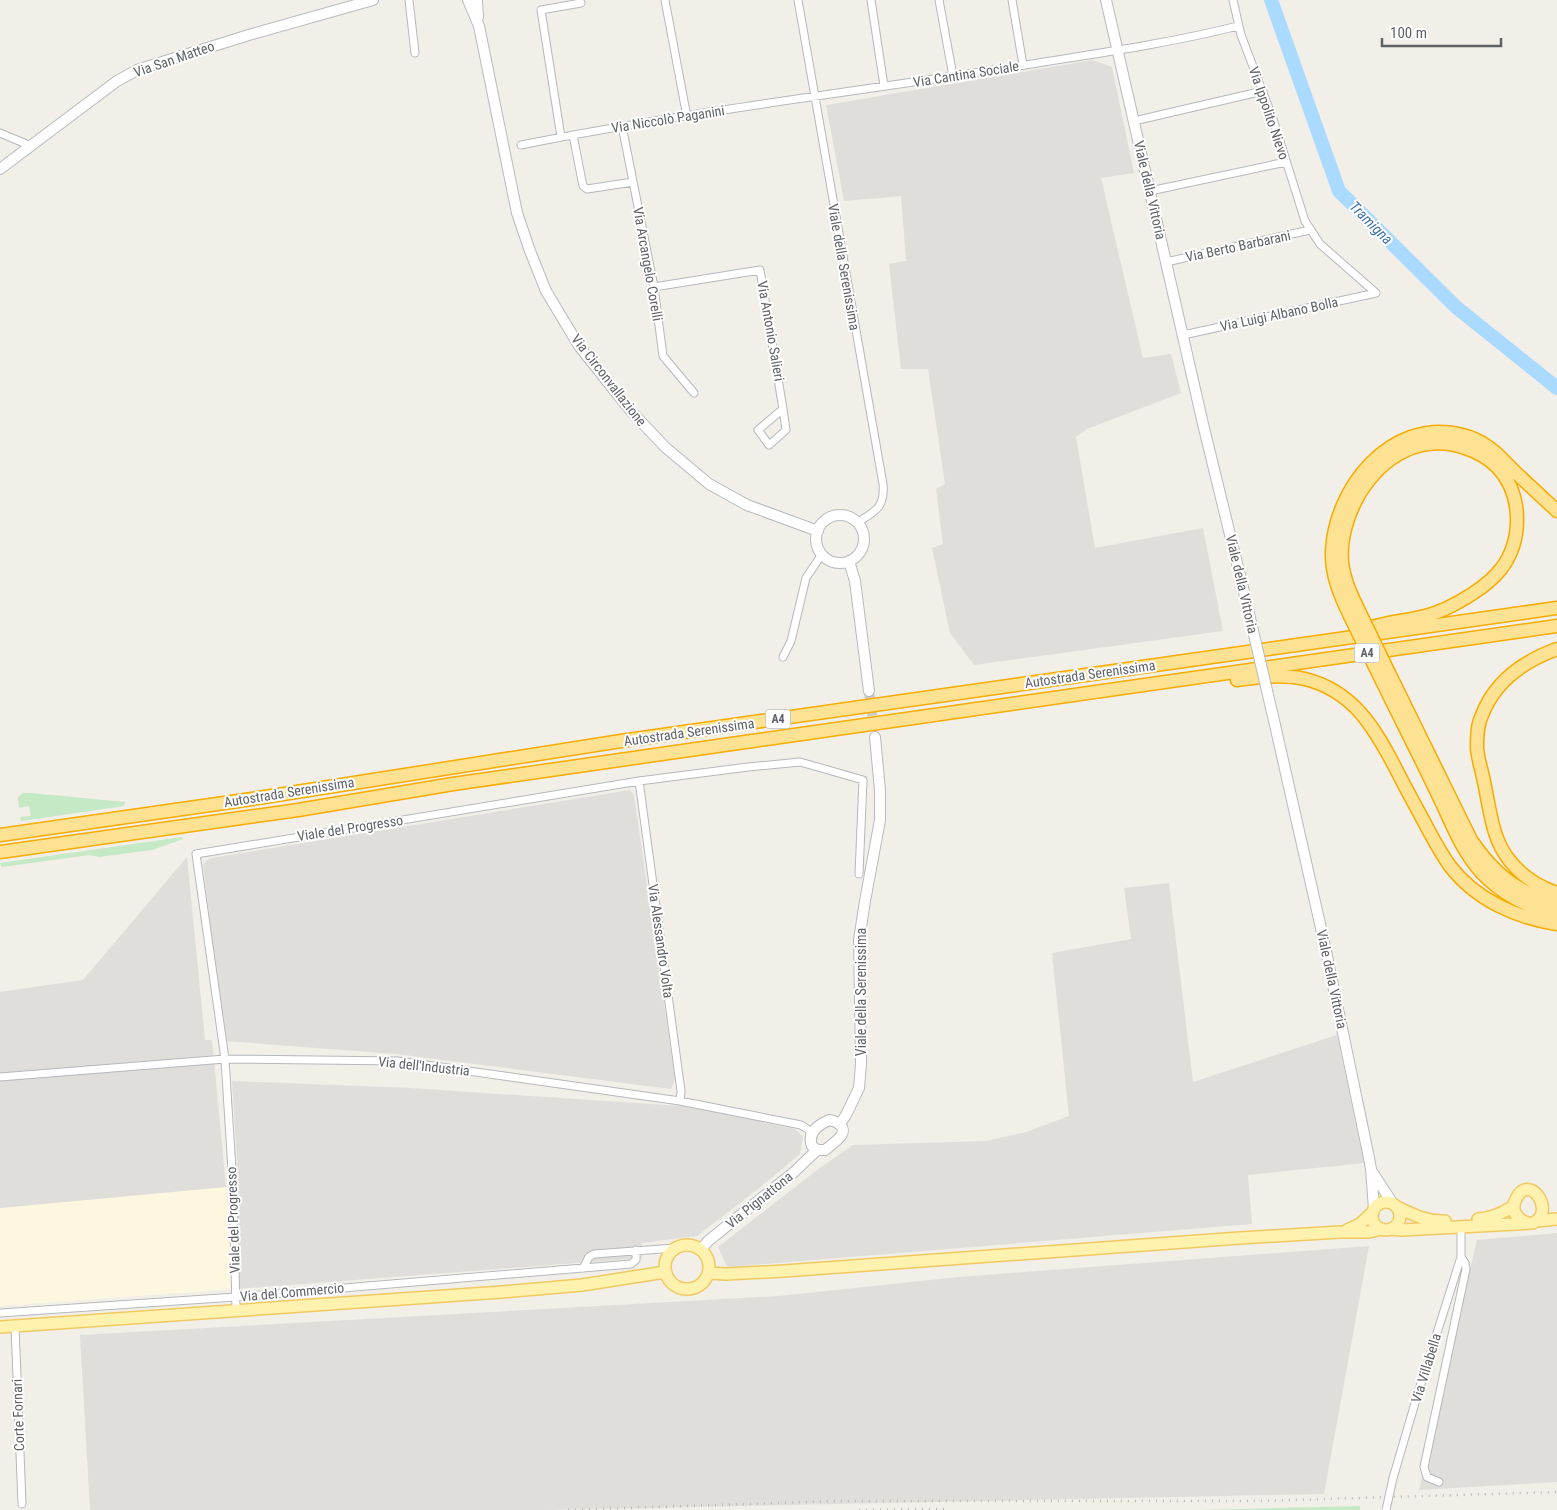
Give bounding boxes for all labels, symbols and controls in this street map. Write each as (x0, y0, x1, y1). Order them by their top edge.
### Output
scale bar (1382, 15, 1501, 47)
text: 100 m (1390, 24, 1427, 42)
street label: Via San Matteo (132, 38, 216, 80)
street label: Via Cantina Sociale (912, 58, 1020, 90)
street label: Via Ippolito Nievo (1246, 64, 1292, 162)
street label: Via Niccolò Paganini (610, 102, 726, 136)
street label: Viale della Vittoria (1131, 139, 1169, 241)
water label: Tramigna (1346, 198, 1396, 248)
street label: Viale della Serenissima (825, 202, 863, 332)
street label: Via Arcangelo Corelli (630, 206, 666, 322)
street label: Via Berto Barbarani (1184, 227, 1292, 265)
street label: Via Antonio Salieri (754, 280, 788, 382)
street label: Via Luigi Albano Bolla (1218, 294, 1340, 334)
street label: Via Circonvallazione (568, 331, 650, 429)
street label: Viale della Vittoria (1223, 533, 1261, 635)
road number: A4 (1354, 644, 1380, 662)
street label: Autostrada Serenissima (1024, 657, 1156, 691)
road number: A4 (766, 710, 790, 729)
street label: Autostrada Serenissima (623, 715, 755, 749)
street label: Autostrada Serenissima (223, 774, 355, 810)
street label: Viale del Progresso (296, 812, 404, 844)
street label: Via Alessandro Volta (645, 883, 677, 999)
street label: Viale della Serenissima (853, 928, 869, 1056)
street label: Viale della Vittoria (1314, 928, 1350, 1030)
street label: Via dell'Industria (377, 1053, 471, 1079)
street label: Viale del Progresso (223, 1166, 243, 1274)
street label: Via Pignattona (722, 1168, 796, 1232)
street label: Via del Commercio (239, 1279, 345, 1305)
street label: Via Villabella (1408, 1331, 1444, 1405)
street label: Corte Fornari (9, 1379, 27, 1451)

